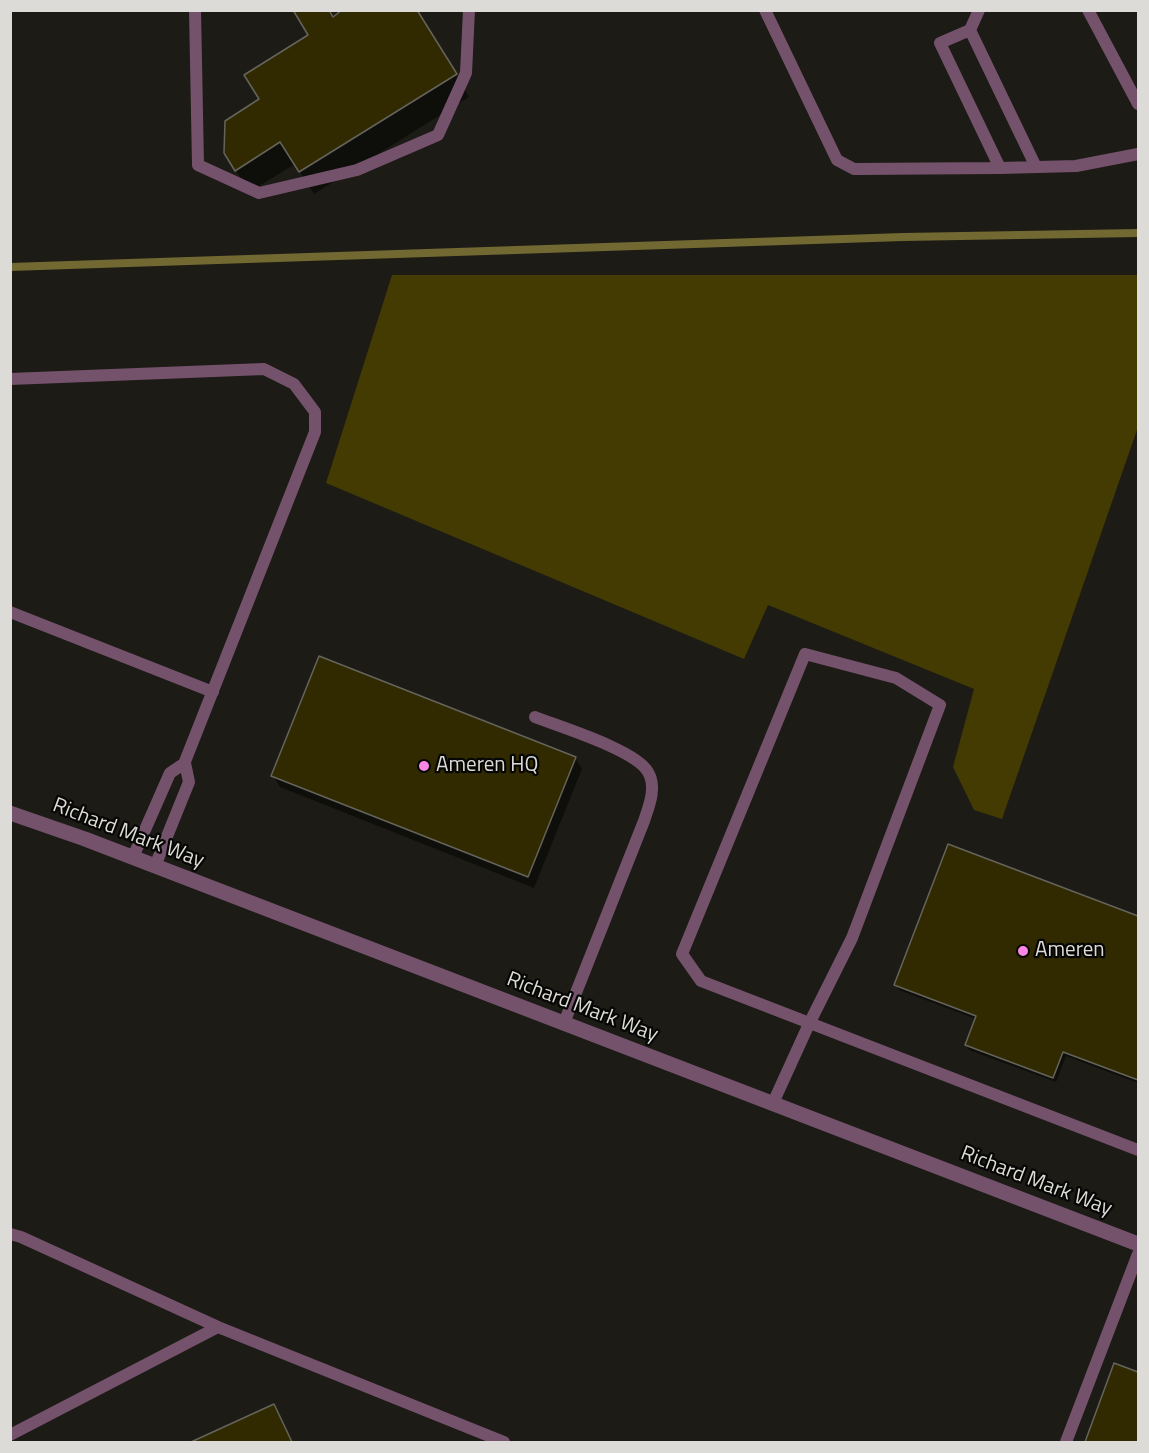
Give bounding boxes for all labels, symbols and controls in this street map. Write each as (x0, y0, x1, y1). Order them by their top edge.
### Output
place label: Ameren HQ (436, 753, 538, 779)
marker: Ameren HQ (417, 759, 431, 773)
street label: Richard Mark Way (49, 794, 207, 874)
place label: Ameren (1035, 938, 1105, 964)
marker: Ameren (1016, 944, 1030, 958)
street label: Richard Mark Way (503, 968, 661, 1048)
street label: Richard Mark Way (957, 1142, 1115, 1222)

